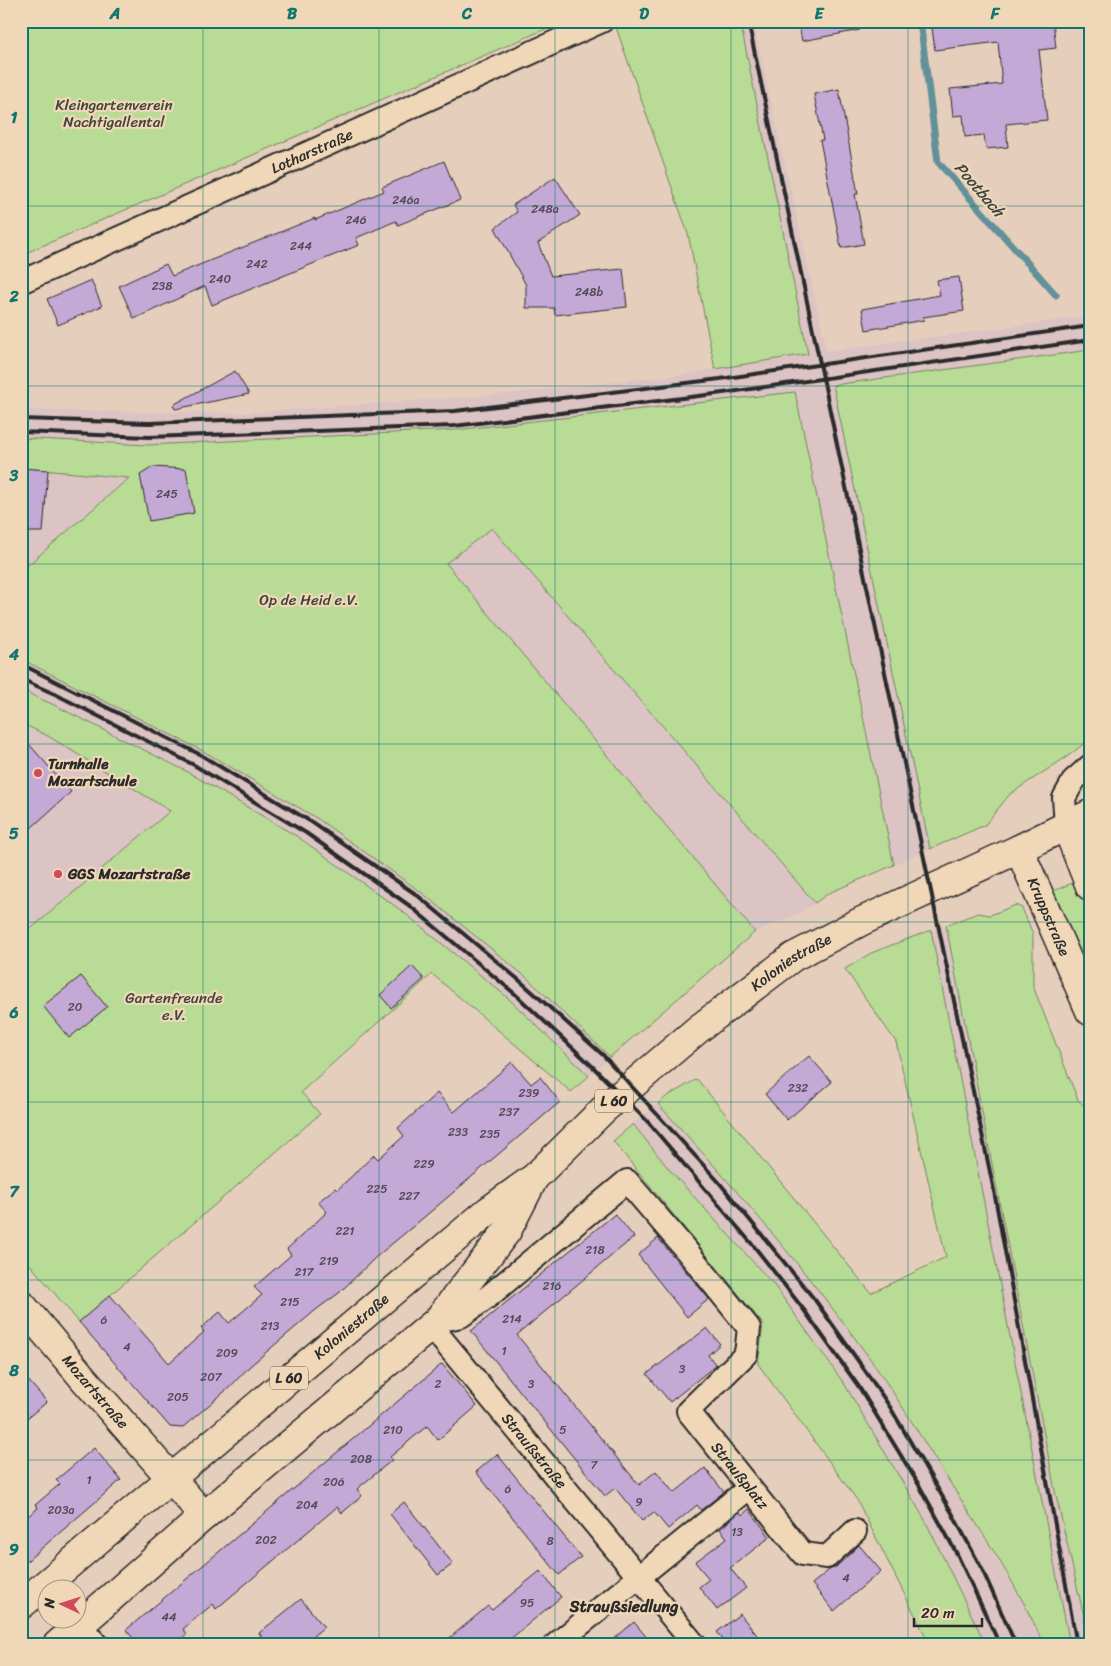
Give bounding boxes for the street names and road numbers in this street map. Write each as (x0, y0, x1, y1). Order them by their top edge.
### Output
street label: Lotharstraße (267, 121, 358, 181)
street label: Kruppstraße (1020, 873, 1077, 960)
street label: Koloniestraße (745, 926, 836, 998)
road number: L 60 (595, 1090, 633, 1112)
street label: Koloniestraße (307, 1287, 395, 1366)
street label: Mozartstraße (55, 1348, 136, 1435)
road number: L 60 (270, 1366, 308, 1390)
street label: Straußstraße (495, 1407, 574, 1495)
street label: Straußplatz (704, 1436, 776, 1516)

